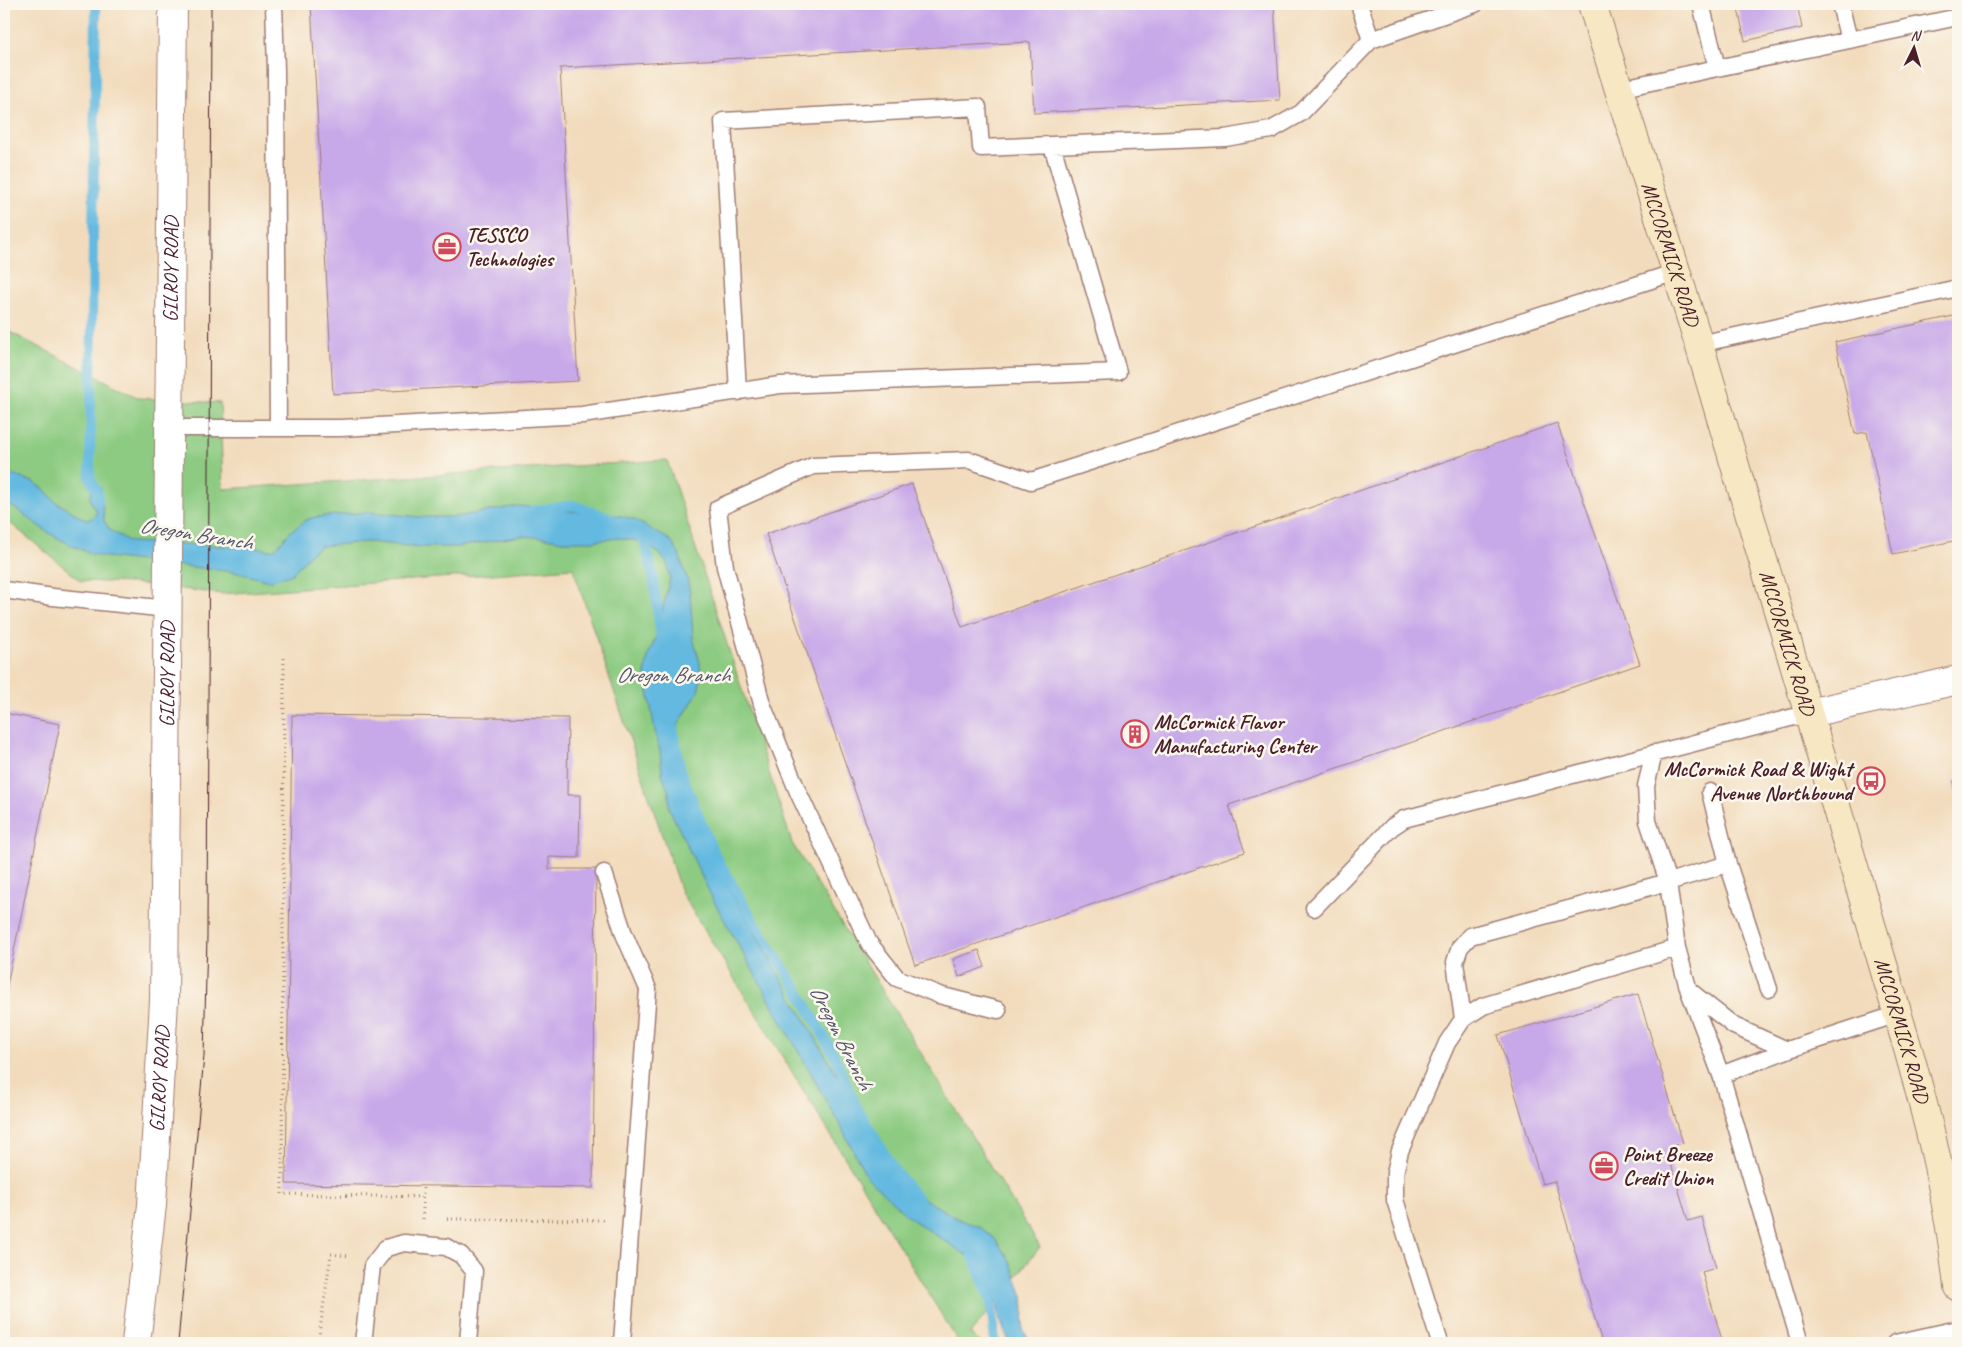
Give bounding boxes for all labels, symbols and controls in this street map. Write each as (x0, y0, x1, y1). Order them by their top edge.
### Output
north arrow (1890, 22, 1940, 72)
text: N (1910, 27, 1922, 45)
street label: MCCORMICK ROAD (1636, 179, 1706, 331)
street label: GILROY ROAD (157, 215, 184, 322)
place label: TESSCO Technologies (466, 222, 555, 272)
office icon: TESSCO Technologies (432, 232, 462, 262)
water label: Oregon Branch (138, 511, 256, 557)
street label: MCCORMICK ROAD (1754, 567, 1822, 720)
street label: GILROY ROAD (153, 619, 180, 727)
water label: Oregon Branch (616, 661, 732, 689)
place label: McCormick Flavor Manufacturing Center (1154, 709, 1319, 759)
building icon: McCormick Flavor Manufacturing Center (1120, 719, 1150, 749)
place label: McCormick Road & Wight Avenue Northbound (1664, 756, 1856, 806)
bus stop icon: McCormick Road & Wight Avenue Northbound (1856, 766, 1886, 796)
street label: MCCORMICK ROAD (1869, 955, 1936, 1107)
water label: Oregon Branch (803, 981, 880, 1096)
street label: GILROY ROAD (143, 1024, 176, 1133)
place label: Point Breeze Credit Union (1623, 1141, 1714, 1191)
office icon: Point Breeze Credit Union (1589, 1151, 1619, 1181)

